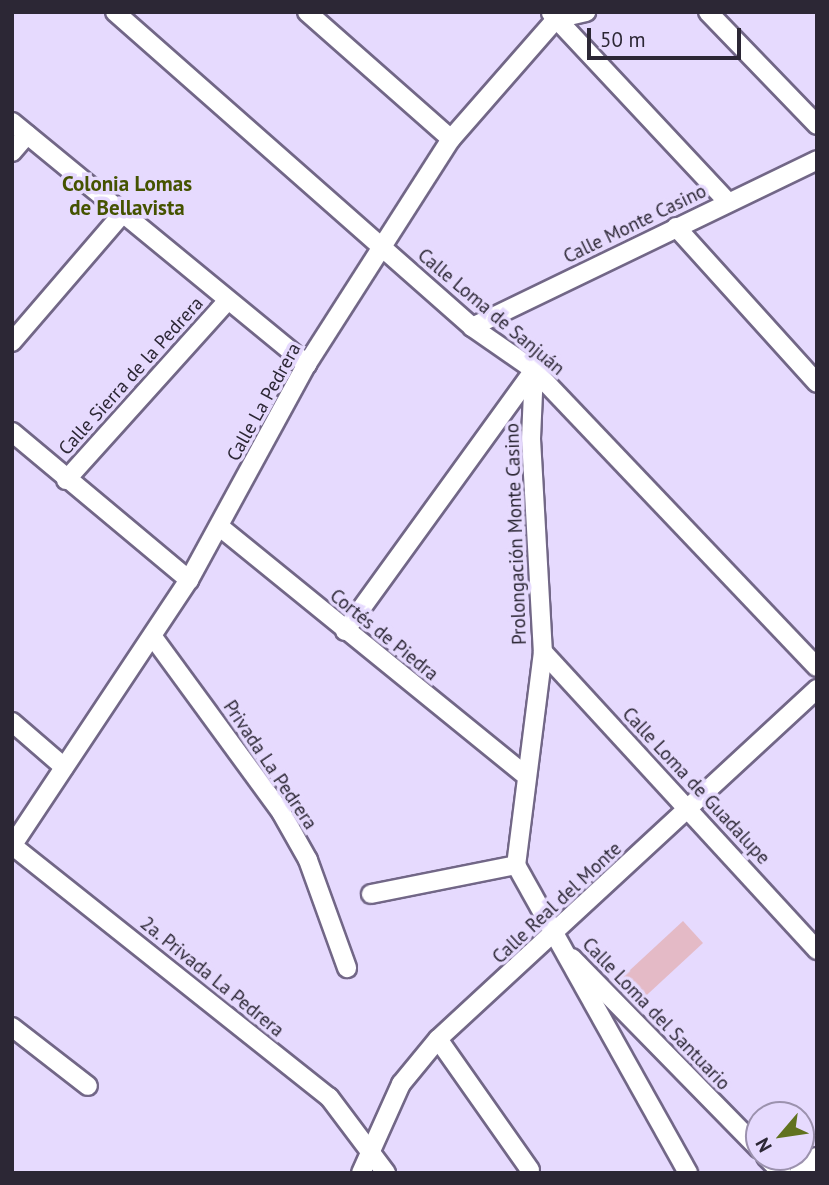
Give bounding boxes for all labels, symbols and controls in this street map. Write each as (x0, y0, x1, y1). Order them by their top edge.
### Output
scale bar (591, 14, 745, 58)
text: 50 m (600, 26, 646, 53)
district label: Colonia Lomas de Bellavista (62, 171, 192, 221)
street label: Calle Monte Casino (560, 180, 710, 268)
street label: Calle Loma de Sanjuán (413, 244, 569, 380)
street label: Calle Sierra de la Pedrera (54, 292, 208, 460)
street label: Calle La Pedrera (222, 339, 306, 465)
street label: Prolongación Monte Casino (501, 423, 531, 645)
street label: Cortés de Piedra (325, 584, 443, 686)
street label: Privada La Pedrera (218, 696, 322, 834)
street label: Calle Loma de Guadalupe (617, 703, 775, 869)
street label: Calle Real del Monte (488, 837, 626, 969)
street label: 2a. Privada La Pedrera (135, 912, 289, 1042)
street label: Calle Loma del Santuario (577, 933, 735, 1095)
north arrow (745, 1101, 815, 1171)
text: N (750, 1134, 777, 1156)

